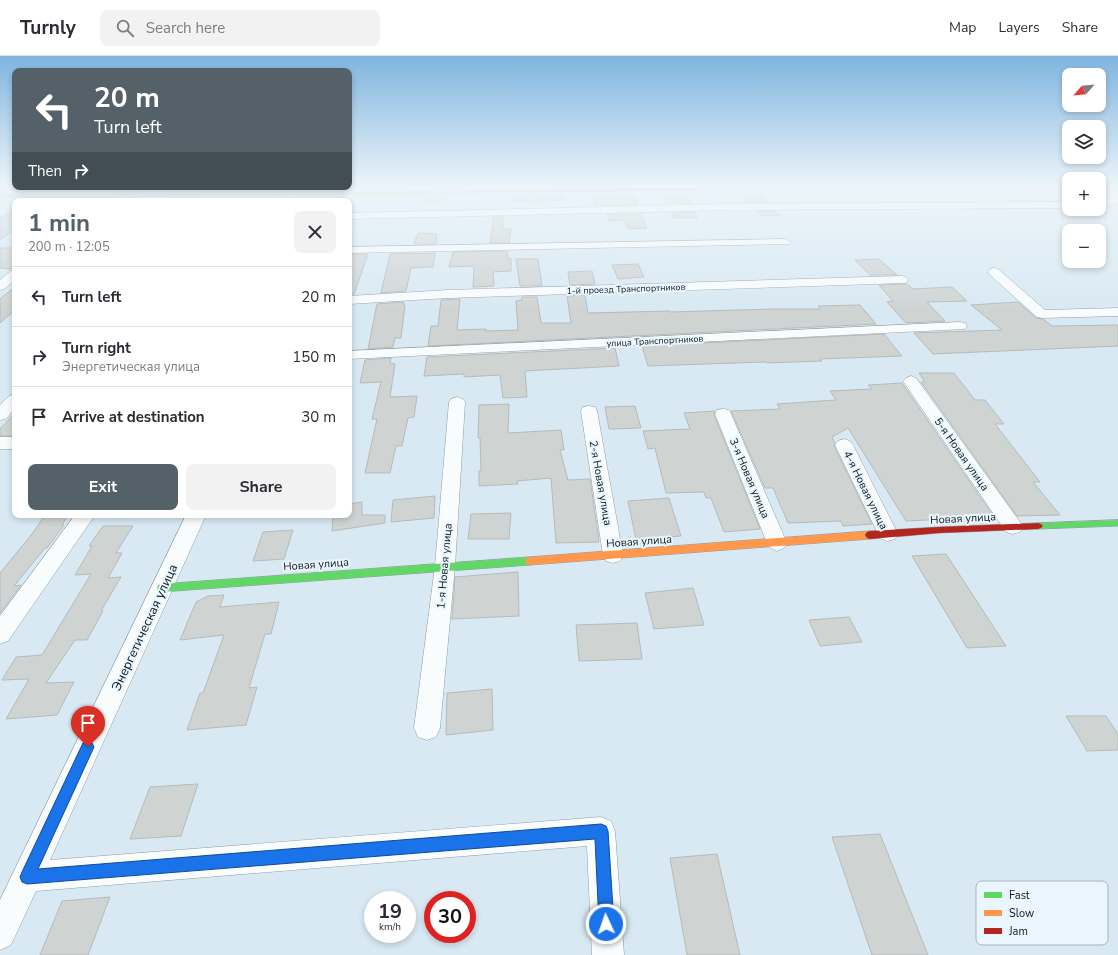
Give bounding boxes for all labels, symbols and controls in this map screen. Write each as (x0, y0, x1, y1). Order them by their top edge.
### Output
search box (100, 10, 380, 46)
text: Turnly (20, 15, 76, 41)
icon: search (114, 17, 136, 39)
text: Search here (146, 18, 225, 38)
text: Map (949, 18, 976, 37)
text: Layers (998, 18, 1040, 37)
text: Share (1062, 18, 1098, 37)
north arrow (1062, 68, 1106, 112)
map controls (1062, 68, 1106, 268)
text: 20 m (94, 79, 160, 117)
icon: left (28, 84, 80, 136)
text: Turn left (94, 115, 162, 139)
button: layers (1062, 120, 1106, 164)
icon: right (70, 160, 92, 182)
text: Then (28, 161, 62, 181)
button: + (1062, 172, 1106, 216)
text: 1 min (28, 207, 90, 239)
button: close (294, 211, 336, 253)
button: − (1062, 224, 1106, 268)
text: 200 m · 12:05 (28, 238, 110, 256)
street label: 1-й проезд Транспортников (566, 281, 686, 297)
icon: left (28, 286, 50, 308)
text: Turn left (62, 287, 121, 307)
text: 20 m (301, 287, 336, 307)
street label: улица Транспортников (606, 332, 704, 350)
text: Turn right (62, 338, 131, 358)
icon: right (28, 346, 50, 368)
text: 150 m (292, 347, 336, 367)
text: Энергетическая улица (62, 358, 200, 376)
icon: arrive (28, 406, 50, 428)
text: Arrive at destination (62, 407, 205, 427)
text: 30 m (301, 407, 336, 427)
street label: 5-я Новая улица (931, 415, 992, 494)
street label: 3-я Новая улица (726, 436, 773, 521)
street label: 2-я Новая улица (586, 439, 615, 527)
street label: 4-я Новая улица (840, 448, 891, 532)
button: Exit (28, 464, 178, 510)
button: Share (186, 464, 336, 510)
street label: Новая улица (930, 509, 996, 528)
street label: 1-я Новая улица (433, 522, 456, 610)
street label: Новая улица (606, 532, 673, 551)
street label: Новая улица (283, 555, 350, 574)
street label: Энергетическая улица (108, 561, 182, 694)
pin (71, 706, 105, 747)
icon: arrive (77, 712, 99, 734)
legend (976, 881, 1108, 945)
text: Fast (1009, 888, 1030, 903)
speed limit sign: 30 (424, 891, 476, 943)
text: 19 (378, 898, 402, 925)
position arrow (585, 903, 627, 945)
text: Slow (1009, 906, 1034, 921)
text: km/h (379, 920, 401, 934)
text: Jam (1008, 924, 1028, 939)

